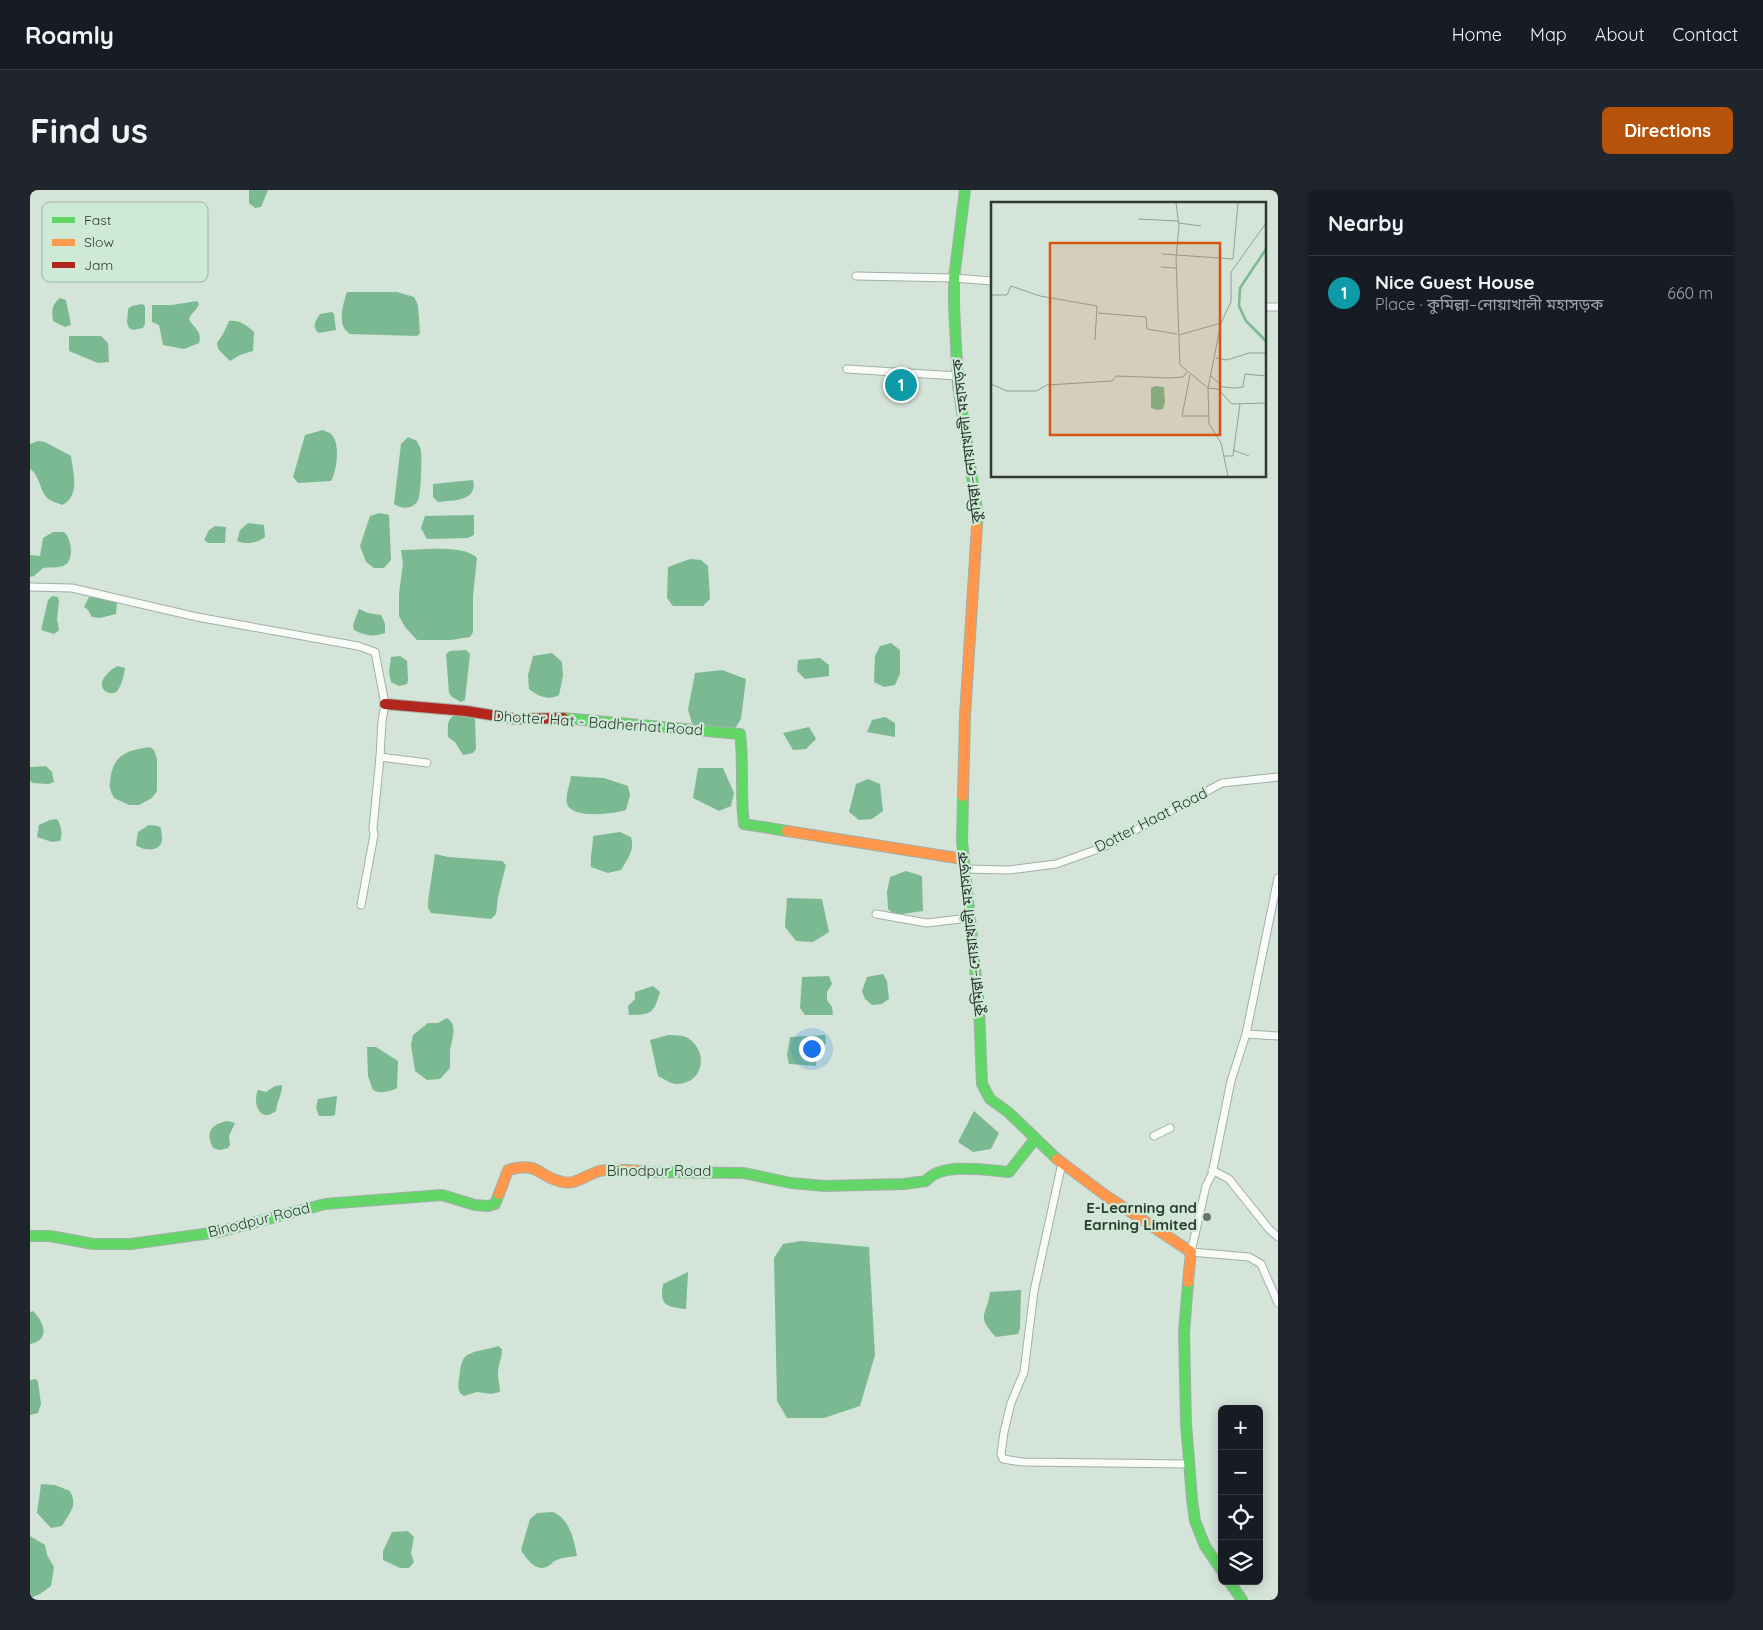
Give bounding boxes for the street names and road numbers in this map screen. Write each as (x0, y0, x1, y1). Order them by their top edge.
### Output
street label: কুমিল্লা–নোয়াখালী মহাসড়ক (947, 357, 986, 525)
street label: Dhotter Hat - Badherhat Road (492, 706, 704, 739)
street label: Dotter Haat Road (1091, 783, 1210, 856)
street label: কুমিল্লা–নোয়াখালী মহাসড়ক (952, 850, 989, 1018)
street label: Binodpur Road (607, 1161, 711, 1180)
street label: Binodpur Road (206, 1198, 312, 1241)

